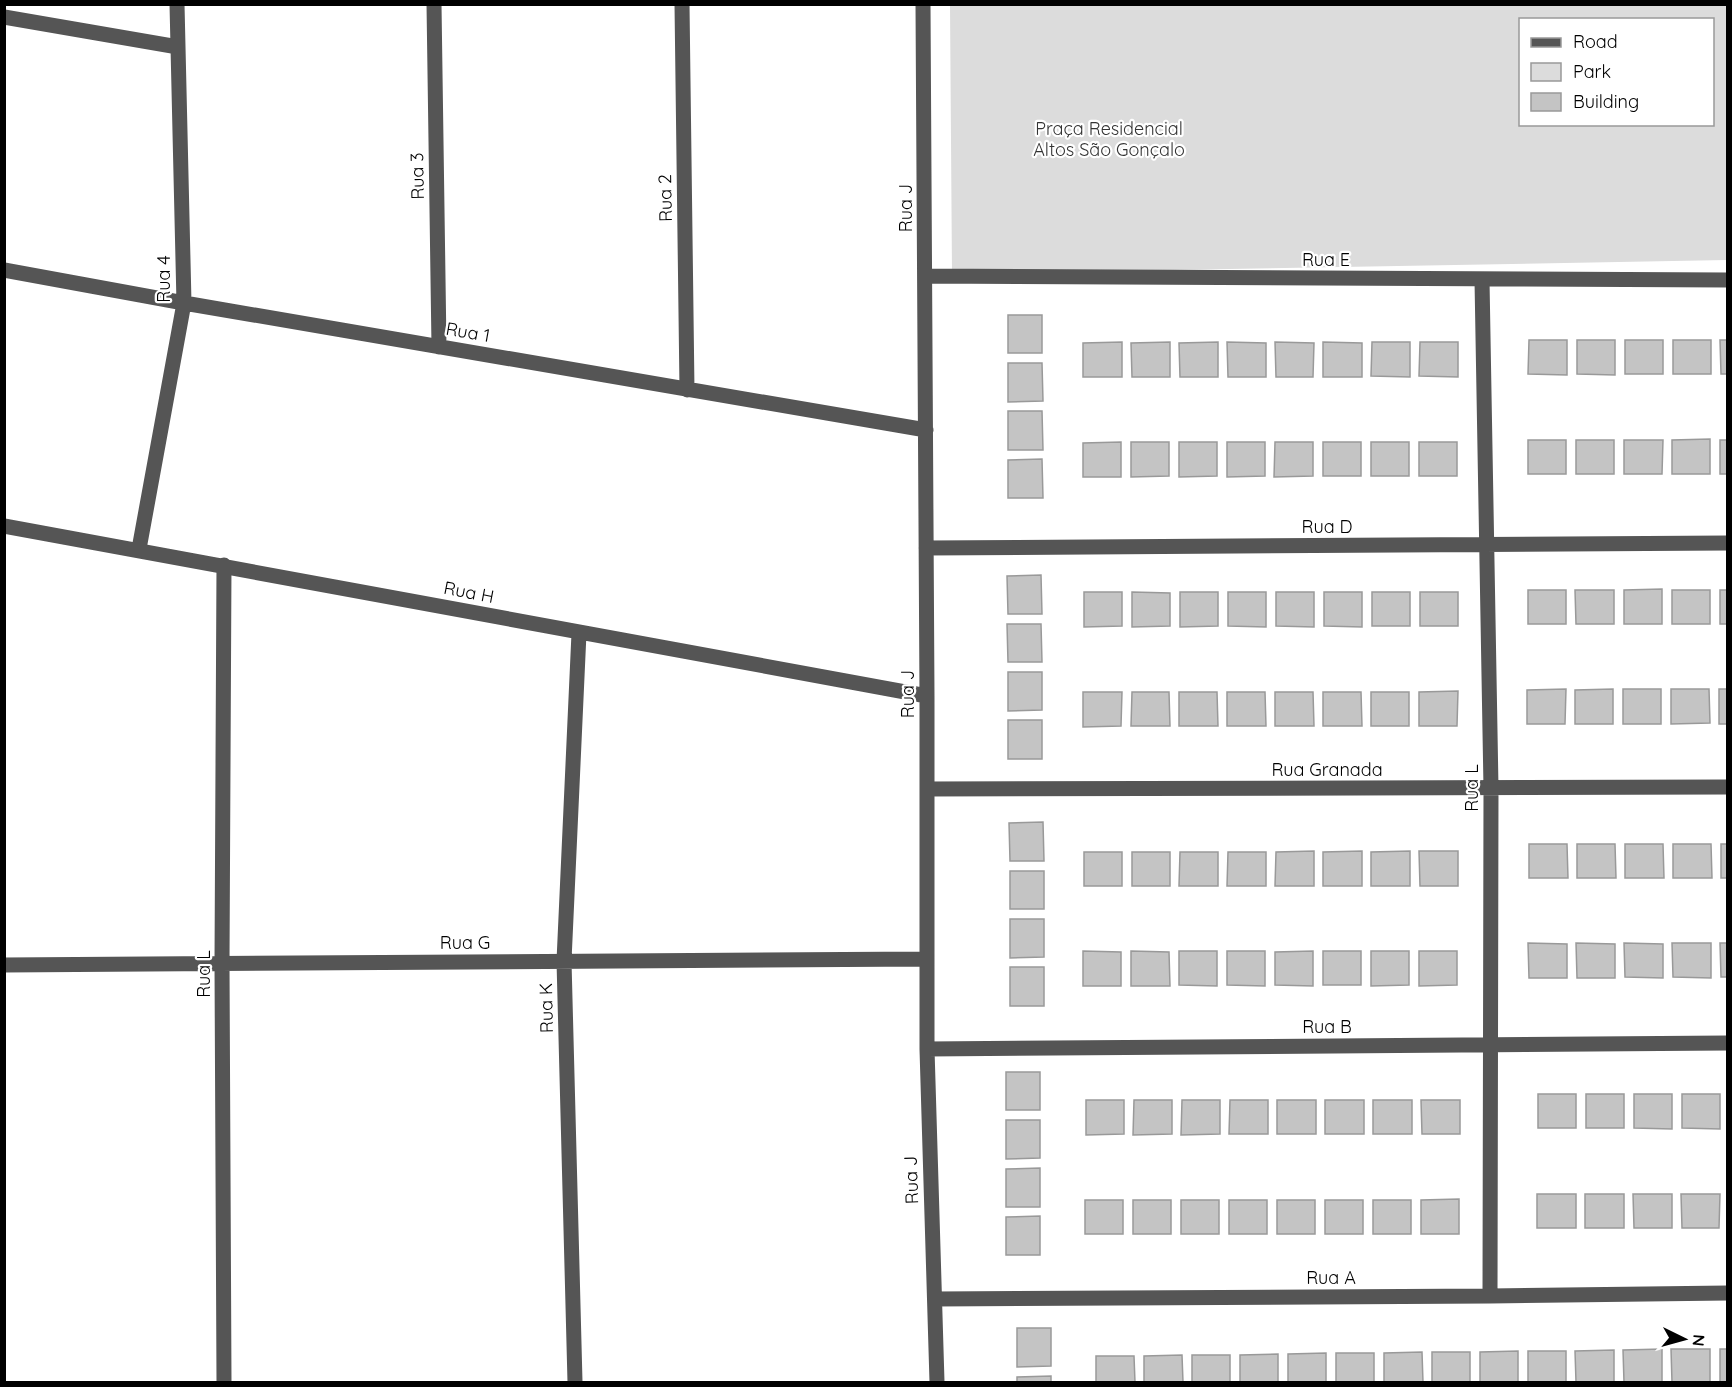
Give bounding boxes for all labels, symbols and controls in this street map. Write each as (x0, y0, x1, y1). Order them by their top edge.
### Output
legend (1519, 18, 1714, 126)
text: Road (1573, 30, 1618, 53)
text: Park (1573, 60, 1611, 83)
text: Building (1573, 90, 1639, 113)
park label: Praça Residencial Altos São Gonçalo (1033, 117, 1185, 161)
street label: Rua 3 (405, 152, 429, 200)
street label: Rua 2 (653, 174, 677, 222)
street label: Rua J (894, 184, 917, 232)
street label: Rua E (1302, 248, 1350, 271)
street label: Rua 4 (152, 255, 175, 303)
street label: Rua 1 (444, 317, 492, 347)
street label: Rua D (1302, 515, 1352, 538)
street label: Rua H (442, 576, 496, 608)
street label: Rua J (896, 670, 919, 718)
street label: Rua Granada (1271, 758, 1383, 781)
street label: Rua L (1460, 764, 1483, 812)
street label: Rua G (440, 931, 490, 954)
street label: Rua L (192, 950, 215, 998)
street label: Rua K (534, 983, 558, 1033)
street label: Rua B (1302, 1015, 1352, 1038)
street label: Rua J (899, 1155, 923, 1205)
street label: Rua A (1306, 1266, 1356, 1289)
north arrow (1654, 1309, 1714, 1369)
text: N (1688, 1334, 1709, 1347)

